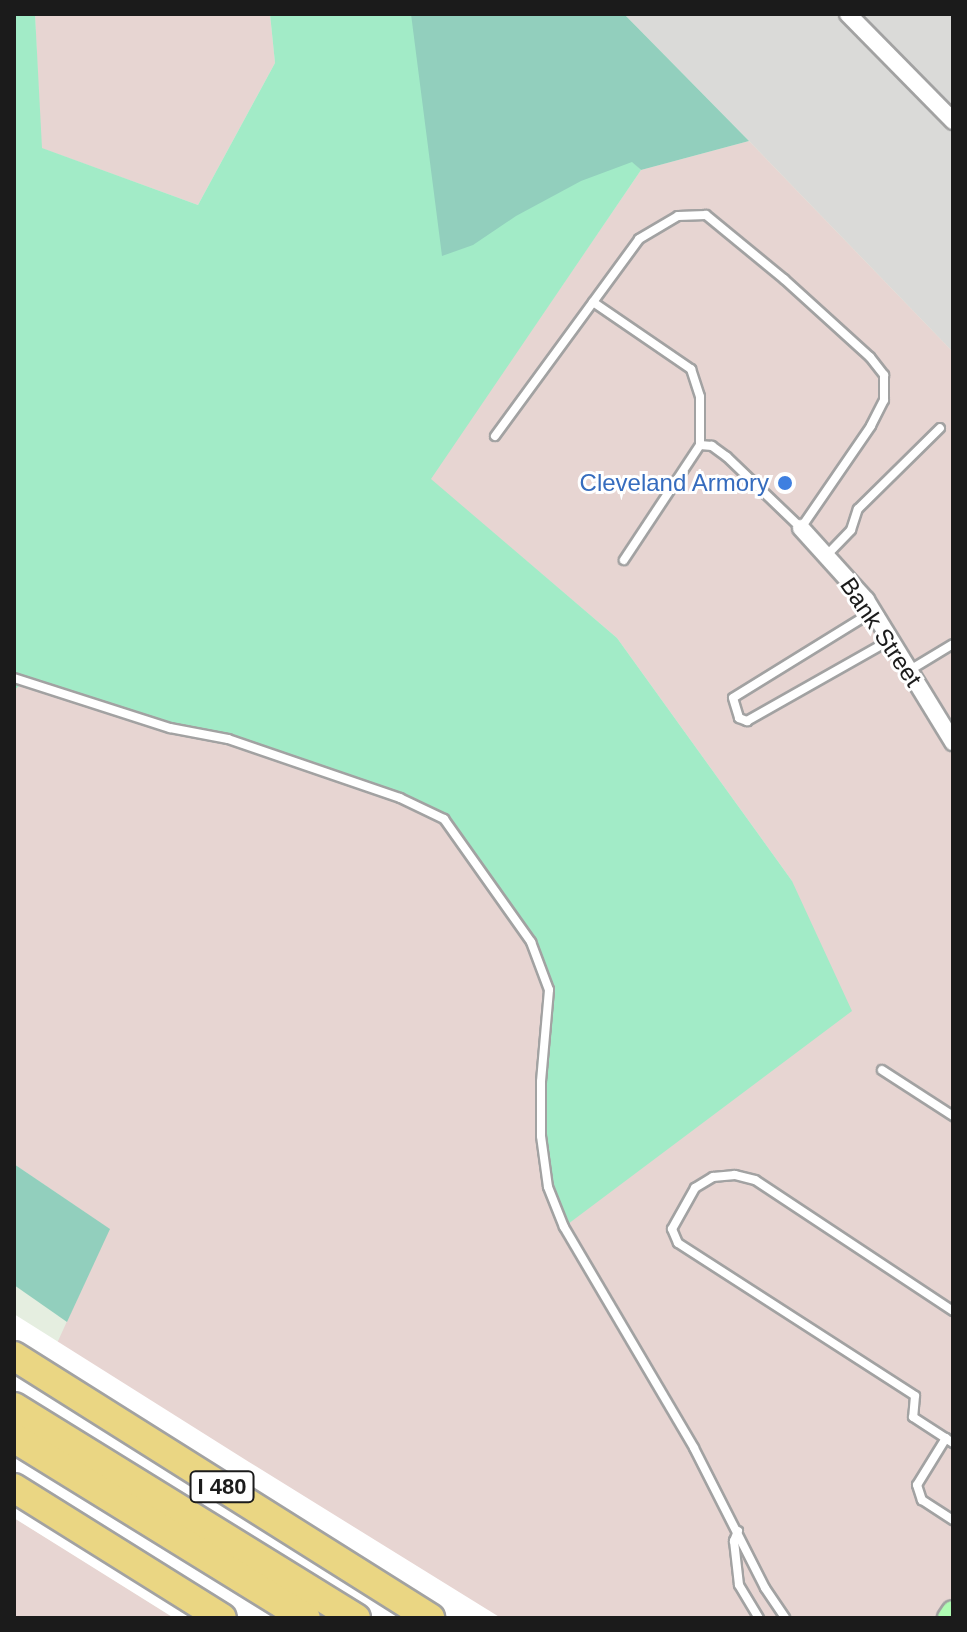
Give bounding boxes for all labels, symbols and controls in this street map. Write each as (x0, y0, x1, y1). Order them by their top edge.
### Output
place label: Cleveland Armory (578, 469, 769, 497)
marker: Cleveland Armory (776, 474, 794, 492)
street label: Bank Street (834, 572, 928, 692)
road number: I 480 (188, 1469, 256, 1505)

